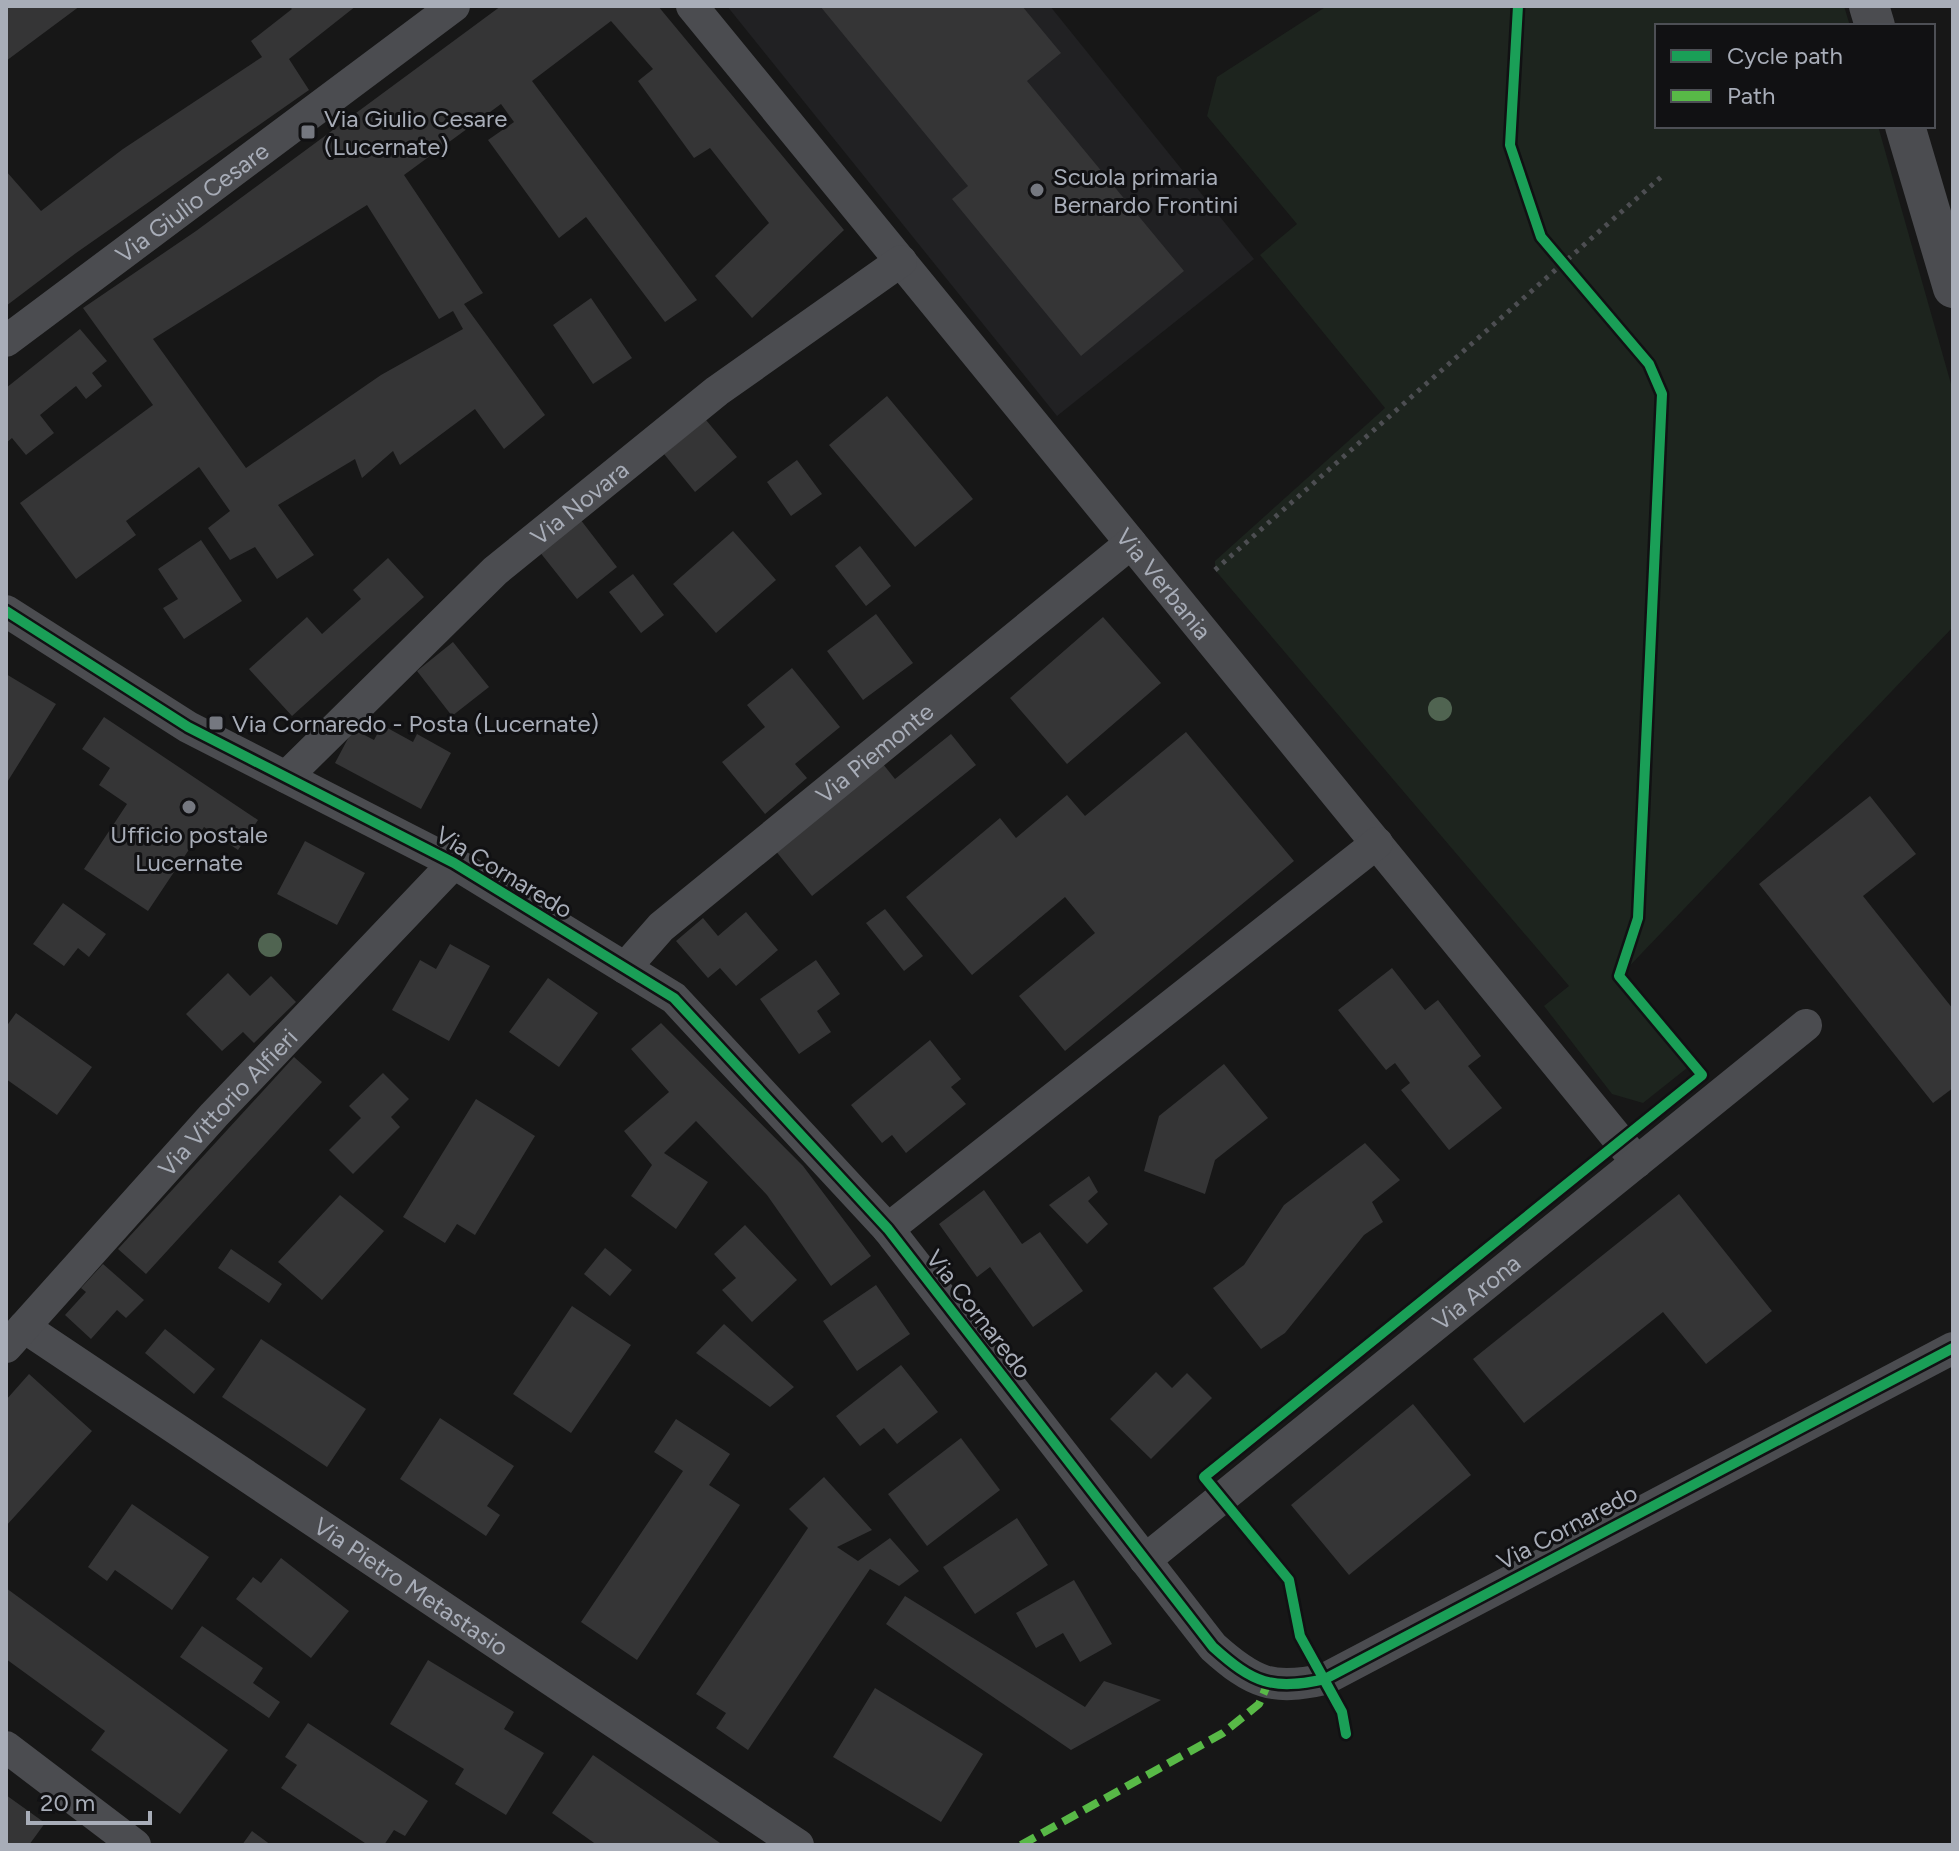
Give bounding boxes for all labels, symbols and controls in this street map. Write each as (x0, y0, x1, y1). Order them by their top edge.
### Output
legend (1655, 24, 1935, 128)
text: Cycle path (1727, 41, 1843, 70)
text: Path (1727, 81, 1775, 110)
place label: Via Giulio Cesare (Lucernate) (324, 104, 507, 161)
marker: Via Giulio Cesare (Lucernate) (299, 123, 317, 141)
street label: Via Giulio Cesare (110, 136, 274, 269)
place label: Scuola primaria Bernardo Frontini (1053, 162, 1238, 219)
marker: Scuola primaria Bernardo Frontini (1028, 181, 1046, 199)
street label: Via Novara (525, 454, 634, 551)
street label: Via Verbania (1110, 522, 1218, 645)
street label: Via Piemonte (810, 696, 939, 809)
place label: Via Cornaredo - Posta (Lucernate) (232, 709, 599, 738)
marker: Via Cornaredo - Posta (Lucernate) (207, 714, 225, 732)
marker: Ufficio postale Lucernate (180, 798, 198, 816)
place label: Ufficio postale Lucernate (110, 820, 268, 877)
street label: Via Cornaredo (430, 820, 578, 924)
street label: Via Vittorio Alfieri (152, 1023, 303, 1182)
street label: Via Cornaredo (920, 1244, 1038, 1384)
street label: Via Arona (1426, 1248, 1526, 1336)
street label: Via Cornaredo (1492, 1478, 1642, 1576)
street label: Via Pietro Metastasio (309, 1511, 514, 1662)
scale bar (28, 1775, 150, 1825)
text: 20 m (40, 1788, 95, 1817)

